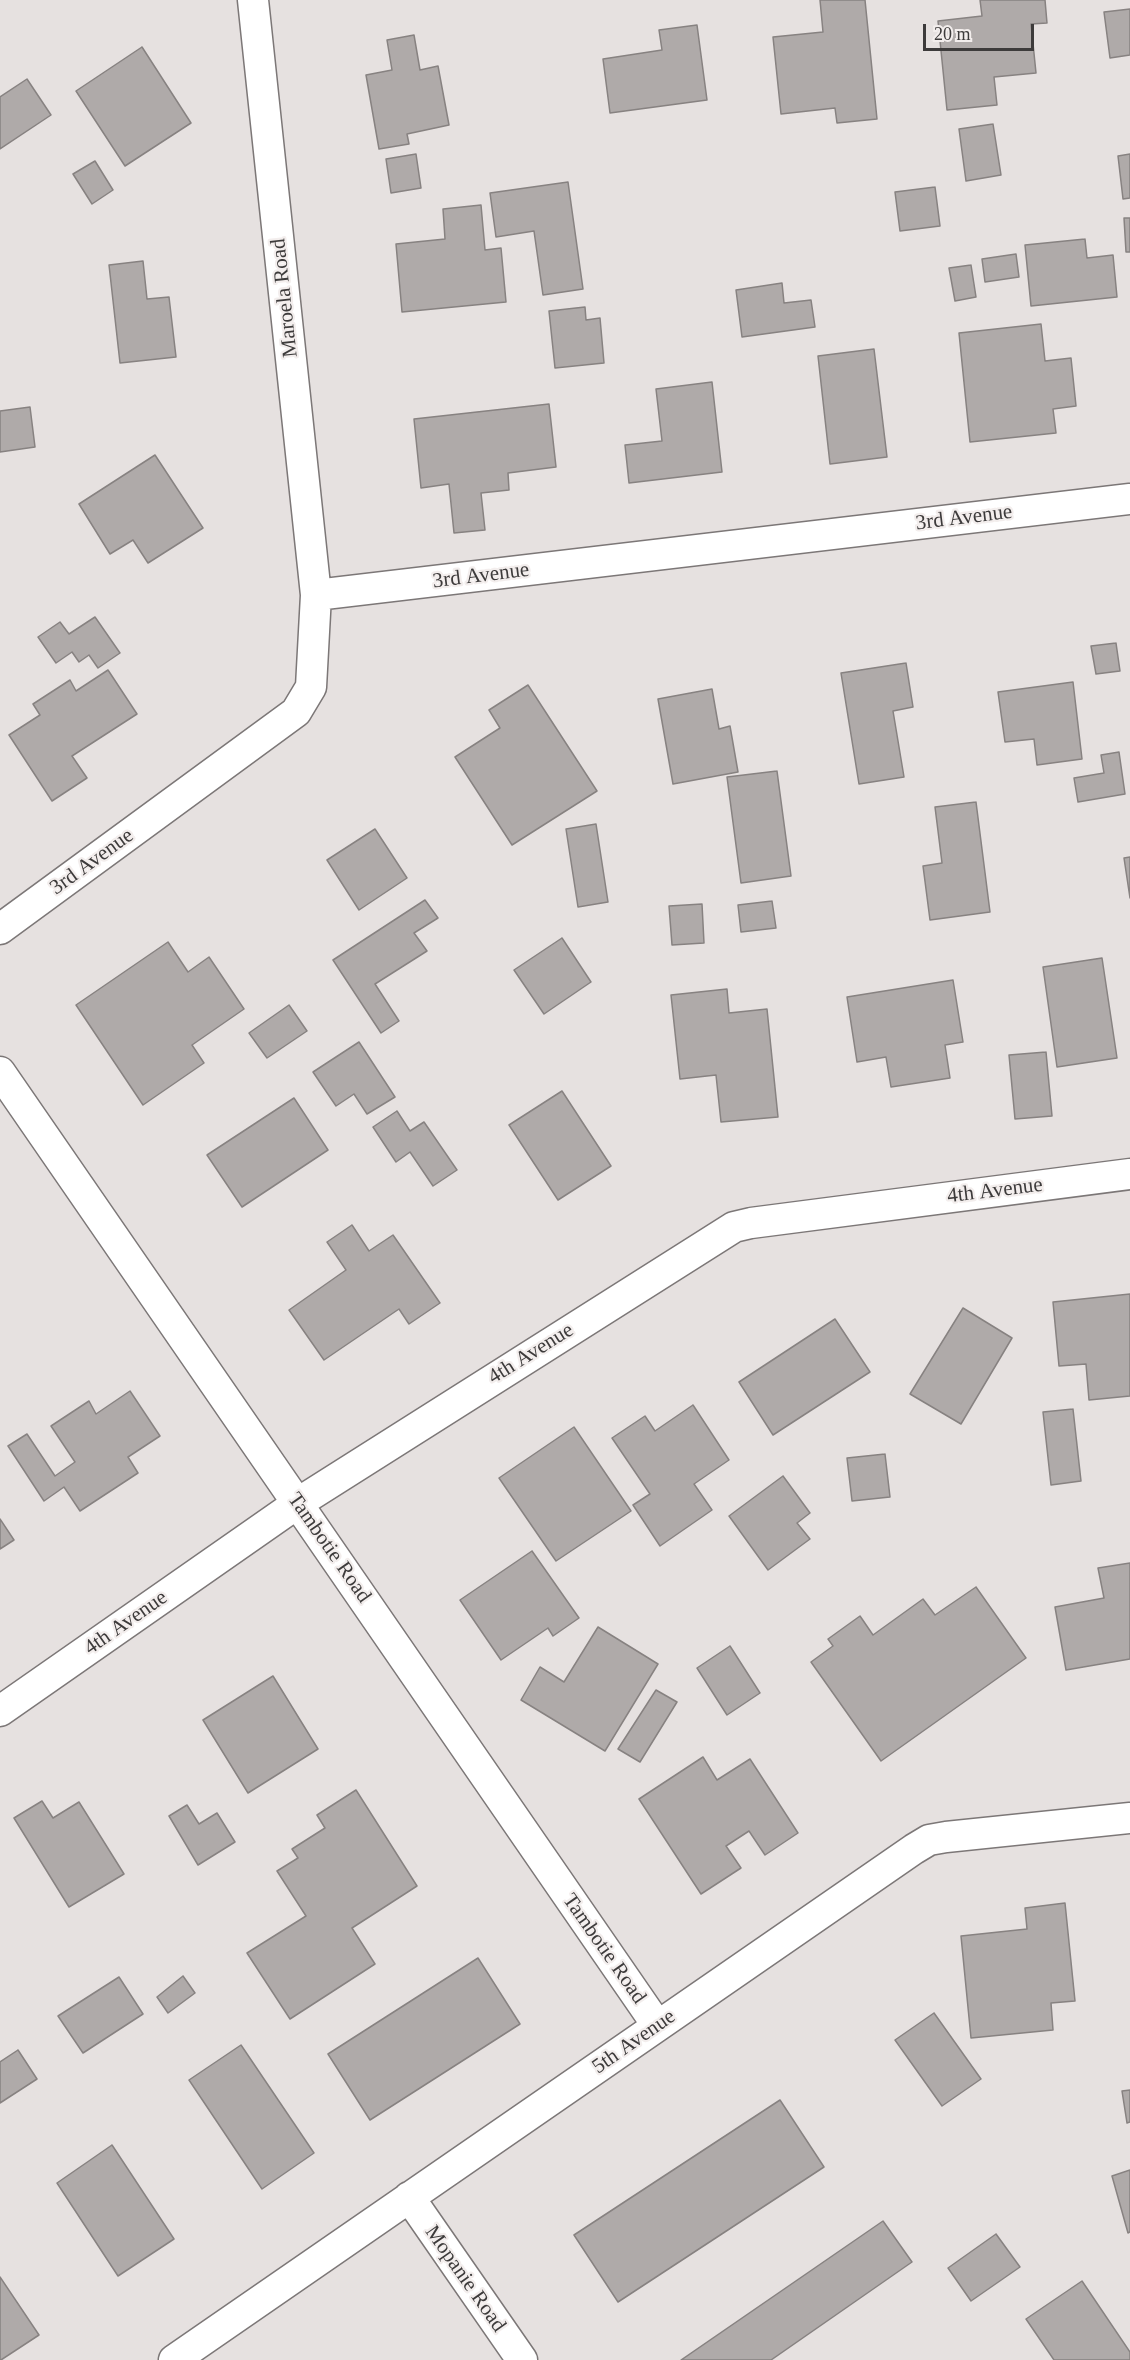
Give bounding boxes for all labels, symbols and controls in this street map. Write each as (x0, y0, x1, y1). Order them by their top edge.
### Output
scale bar (926, 12, 1037, 50)
text: 20 m (934, 24, 971, 44)
street label: Maroela Road (266, 237, 304, 359)
street label: 3rd Avenue (914, 500, 1014, 536)
street label: 3rd Avenue (431, 558, 531, 594)
street label: 3rd Avenue (45, 823, 139, 901)
street label: 4th Avenue (946, 1173, 1044, 1209)
street label: 4th Avenue (484, 1318, 578, 1390)
street label: Tambotie Road (282, 1488, 376, 1608)
street label: 4th Avenue (80, 1585, 172, 1661)
street label: Tambotie Road (557, 1889, 651, 2009)
street label: 5th Avenue (588, 2004, 680, 2080)
street label: Mopanie Road (419, 2221, 511, 2337)

